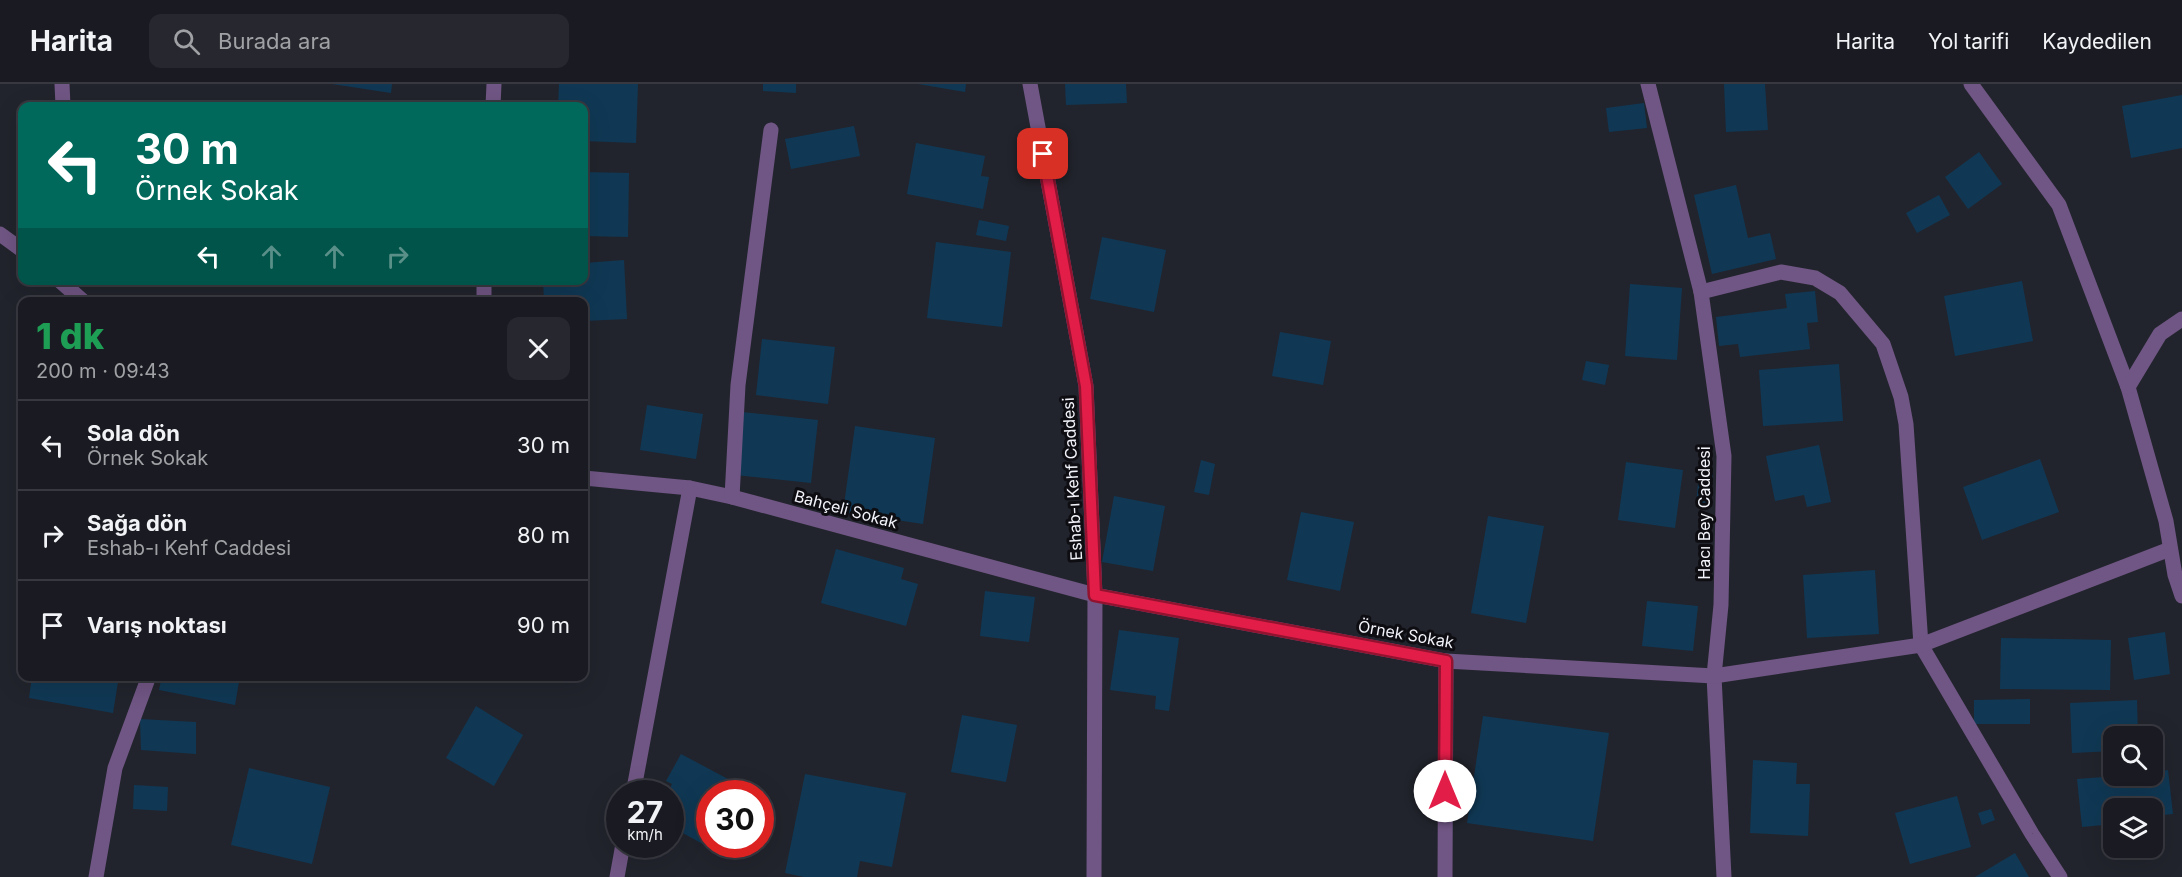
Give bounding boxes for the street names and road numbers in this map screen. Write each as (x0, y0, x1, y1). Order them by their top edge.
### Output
street label: Eshab-ı Kehf Caddesi (1058, 397, 1086, 561)
street label: Hacı Bey Caddesi (1694, 446, 1714, 580)
street label: Bahçeli Sokak (792, 486, 900, 532)
street label: Örnek Sokak (1357, 616, 1456, 652)

